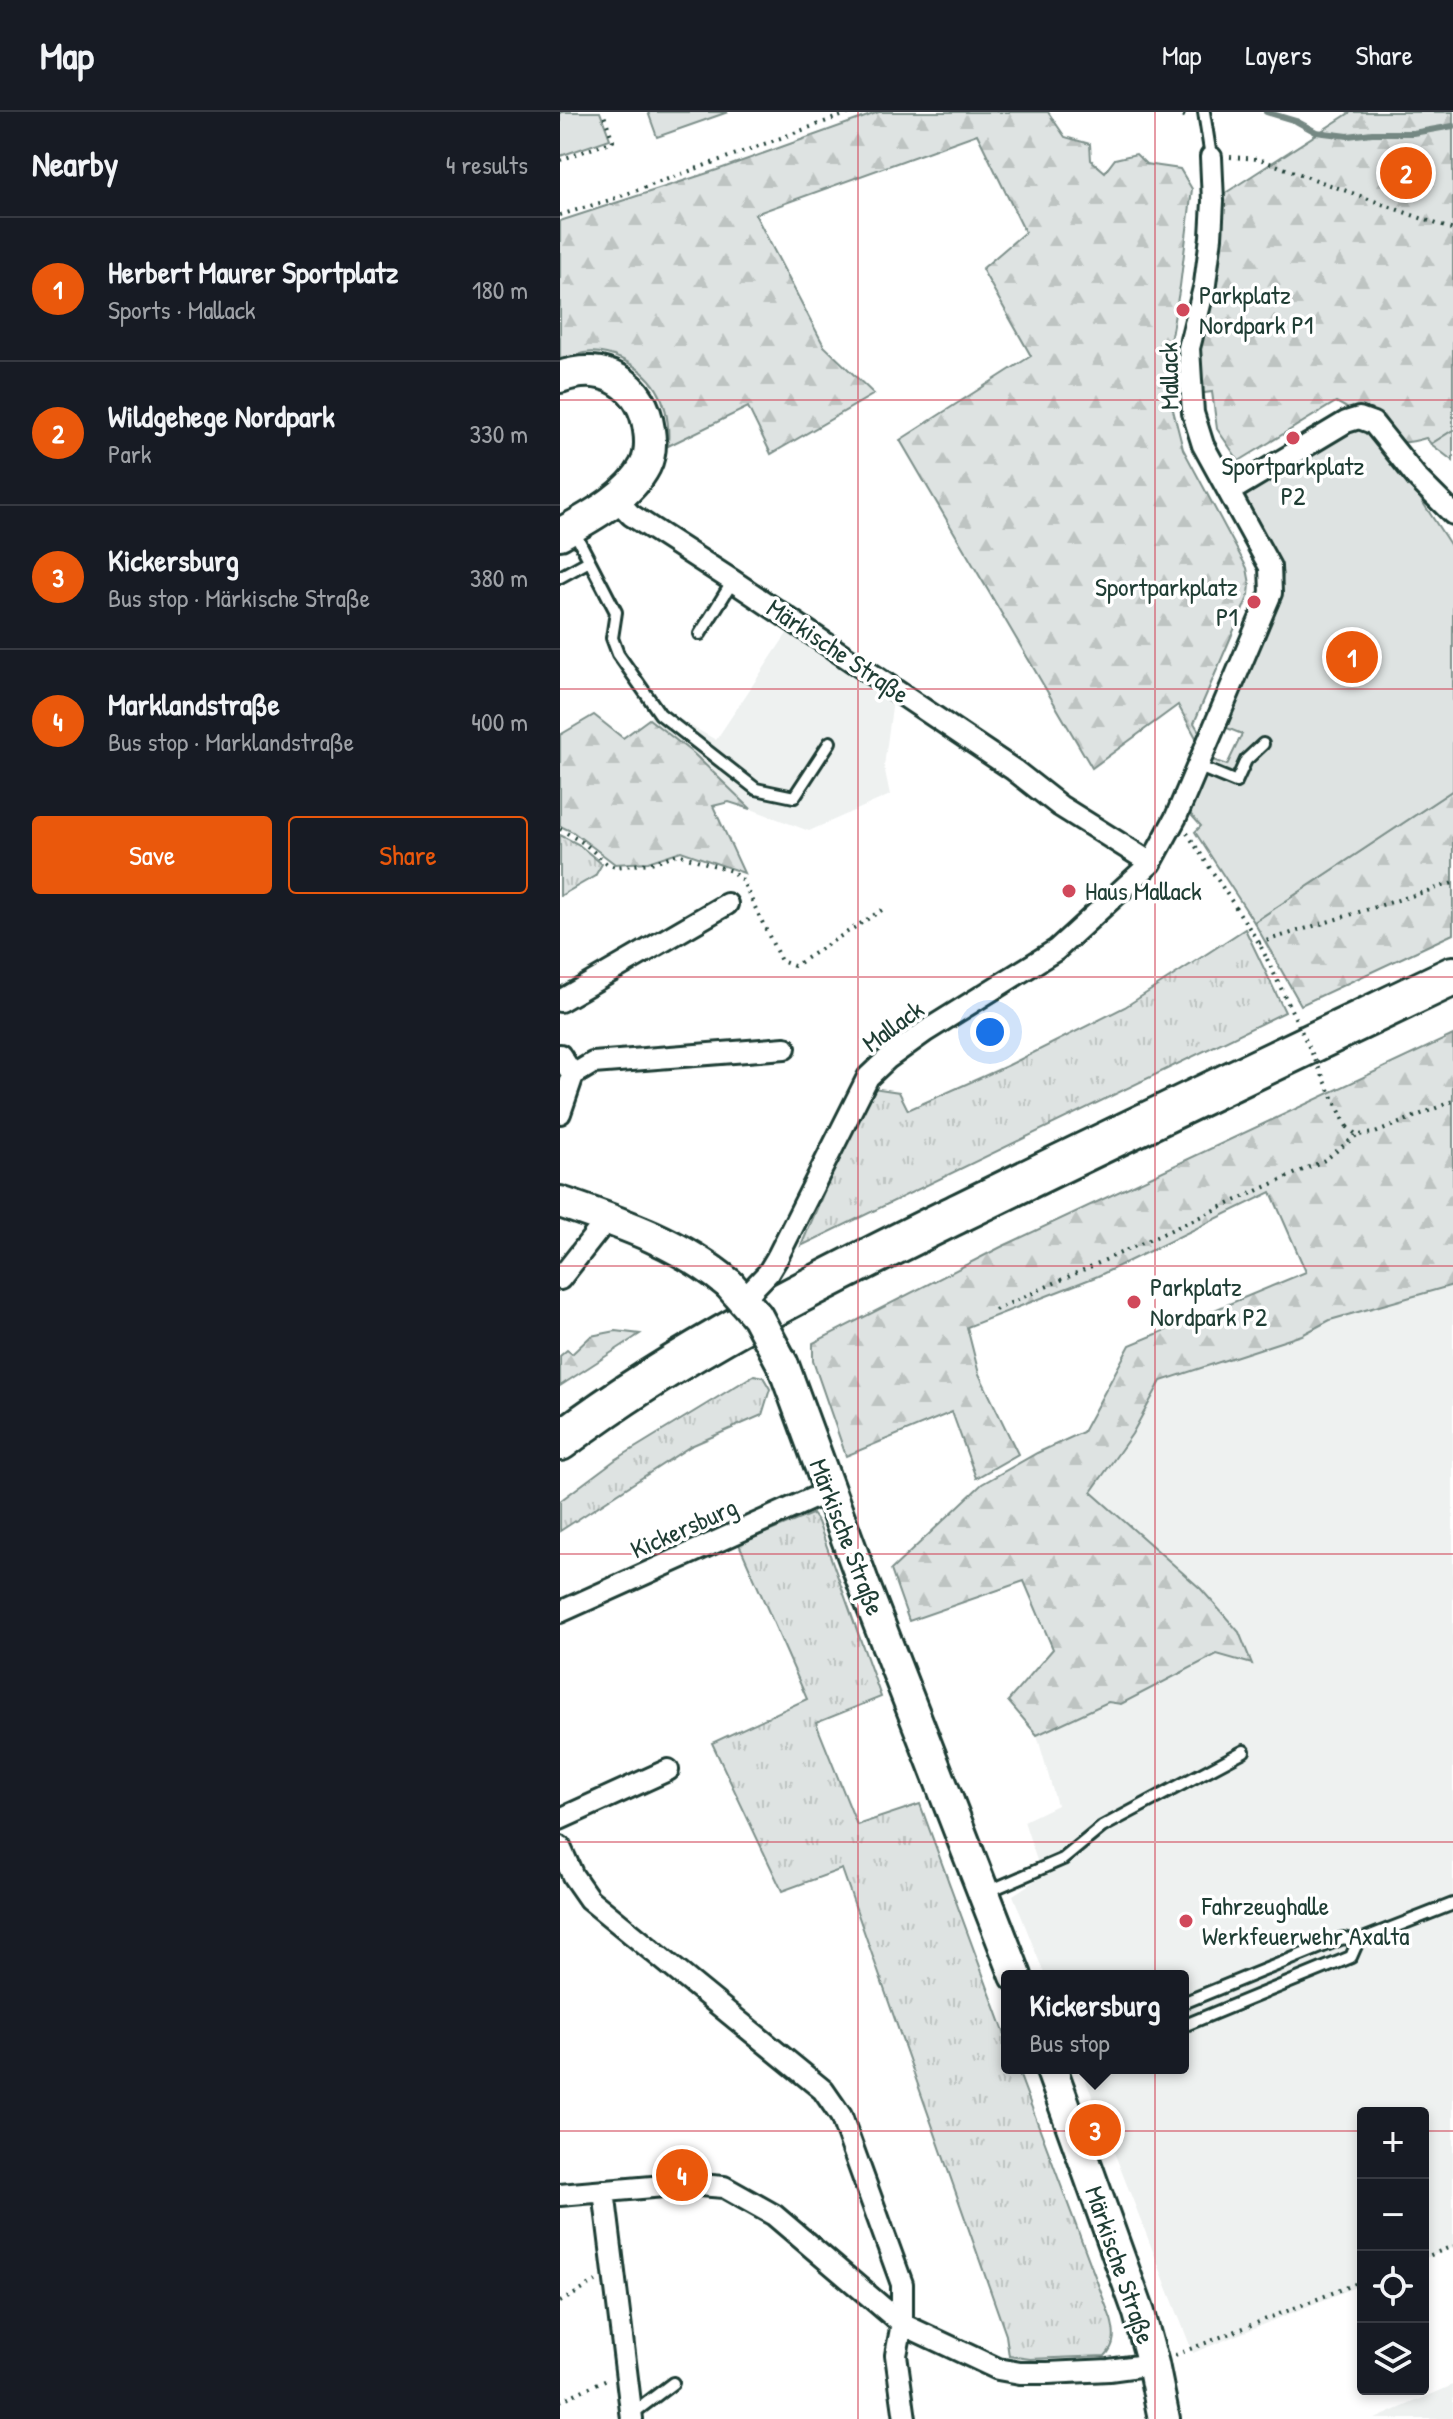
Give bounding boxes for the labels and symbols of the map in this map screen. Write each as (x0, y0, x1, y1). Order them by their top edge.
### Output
pin: 2 (1380, 143, 1432, 203)
place label: Parkplatz Nordpark P1 (1199, 277, 1314, 342)
marker: Parkplatz Nordpark P1 (1174, 301, 1192, 319)
street label: Mallack (1150, 342, 1187, 410)
marker: Sportparkplatz P2 (1284, 429, 1302, 447)
place label: Sportparkplatz P2 (1222, 448, 1364, 513)
place label: Sportparkplatz P1 (1095, 569, 1238, 634)
street label: Märkische Straße (760, 590, 916, 711)
marker: Sportparkplatz P1 (1245, 593, 1263, 611)
pin: 1 (1326, 627, 1378, 687)
place label: Haus Mallack (1085, 873, 1202, 908)
marker: Haus Mallack (1060, 882, 1078, 900)
street label: Mallack (855, 991, 931, 1060)
your location (970, 1012, 1010, 1052)
place label: Parkplatz Nordpark P2 (1150, 1269, 1267, 1334)
marker: Parkplatz Nordpark P2 (1125, 1293, 1143, 1311)
street label: Märkische Straße (802, 1454, 893, 1620)
street label: Kickersburg (625, 1488, 743, 1567)
place label: Fahrzeughalle Werkfeuerwehr Axalta (1201, 1888, 1409, 1953)
marker: Fahrzeughalle Werkfeuerwehr Axalta (1177, 1912, 1195, 1930)
pin: 3 (1069, 2100, 1121, 2160)
pin: 4 (656, 2145, 708, 2205)
street label: Märkische Straße (1077, 2181, 1164, 2348)

